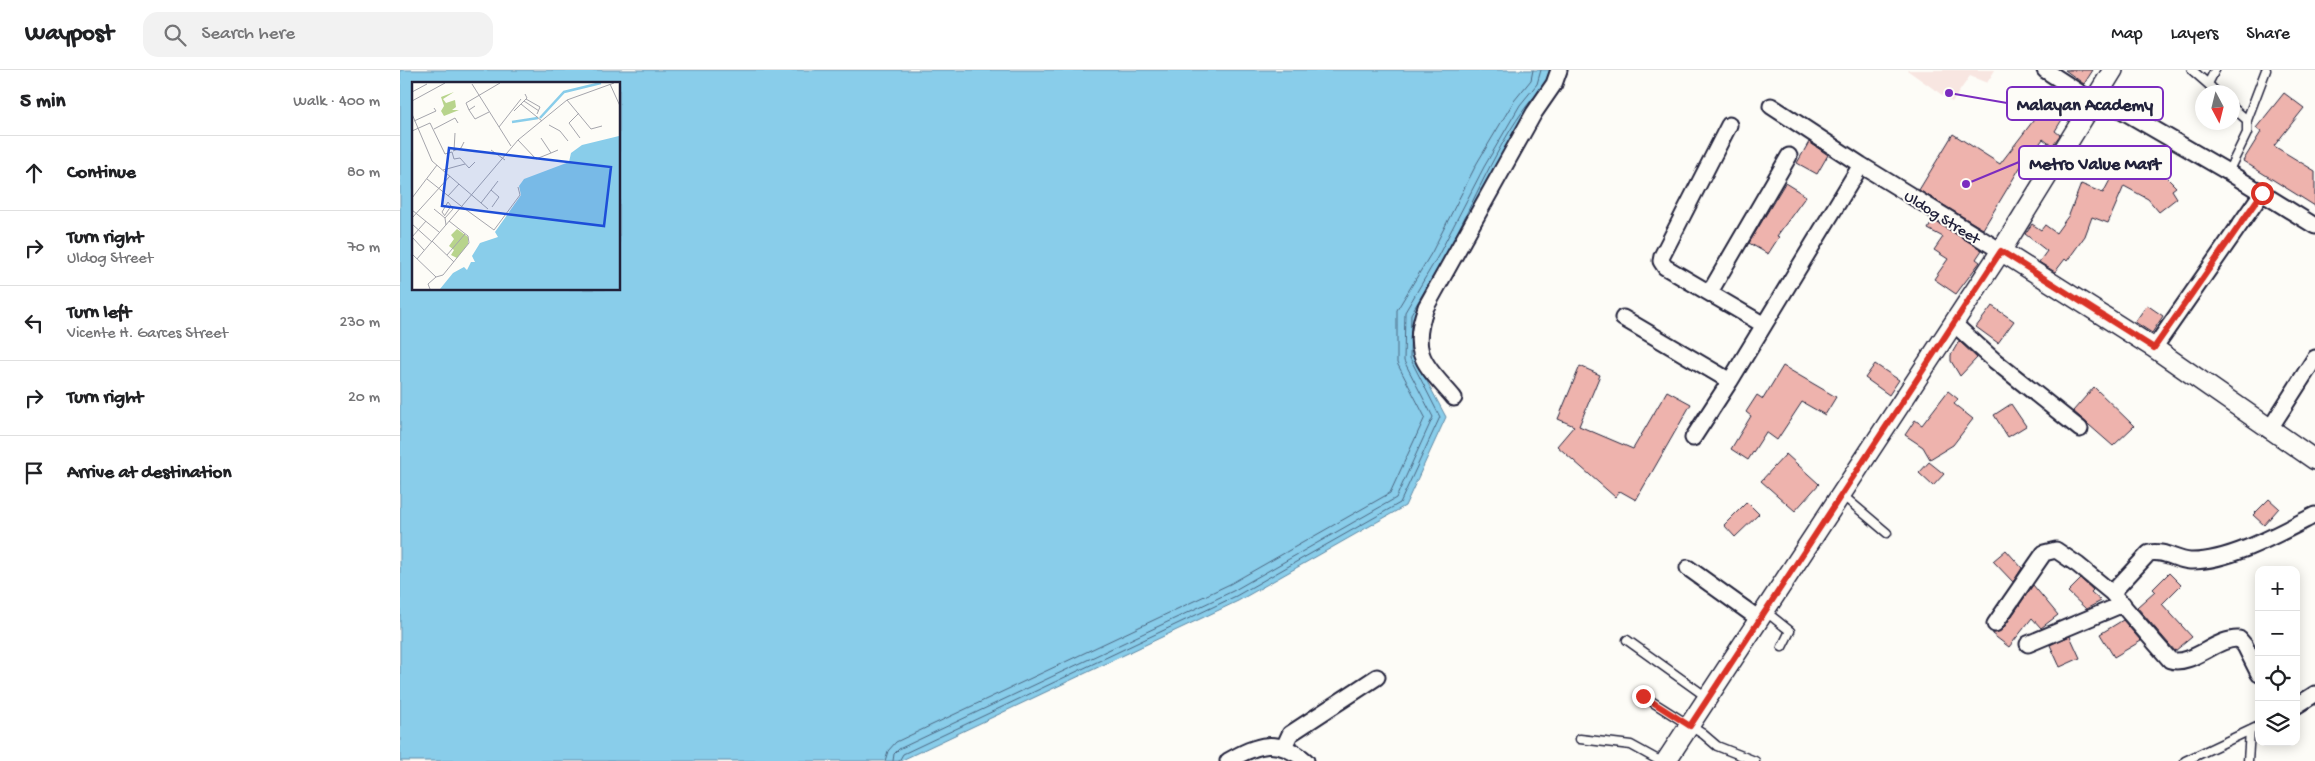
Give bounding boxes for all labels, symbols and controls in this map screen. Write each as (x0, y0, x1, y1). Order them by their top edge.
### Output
search box (143, 12, 493, 57)
text: Waypost (25, 20, 113, 49)
icon: search (161, 21, 189, 49)
text: Search here (201, 23, 295, 46)
text: Map (2111, 24, 2143, 45)
text: Layers (2171, 24, 2218, 45)
text: Share (2246, 24, 2290, 45)
inset map (412, 82, 620, 290)
north arrow (2195, 85, 2240, 130)
callout: Malayan Academy (2007, 87, 2163, 120)
text: 5 min (20, 90, 65, 115)
text: Walk · 400 m (293, 93, 380, 112)
text: Malayan Academy (2017, 96, 2153, 117)
callout: Metro Value Mart (2019, 146, 2171, 179)
text: Metro Value Mart (2029, 155, 2162, 176)
icon: ahead (20, 159, 48, 187)
text: Continue (67, 162, 136, 185)
text: 80 m (347, 164, 380, 183)
route start (2251, 182, 2274, 205)
street label: Uldog Street (1900, 188, 1984, 251)
text: Turn right (67, 227, 143, 250)
icon: right (20, 234, 48, 262)
text: 70 m (347, 239, 380, 258)
text: Uldog Street (67, 250, 153, 269)
text: Turn left (67, 302, 131, 325)
icon: left (20, 309, 48, 337)
text: 230 m (340, 314, 380, 333)
text: Vicente H. Garces Street (67, 325, 228, 344)
icon: right (20, 384, 48, 412)
text: Turn right (67, 387, 143, 410)
text: 20 m (348, 389, 380, 408)
icon: arrive (20, 459, 48, 487)
text: Arrive at destination (67, 462, 231, 485)
map controls (2255, 566, 2300, 746)
button: + (2255, 566, 2300, 611)
button: − (2255, 611, 2300, 656)
button: locate (2255, 656, 2300, 701)
route end (1632, 685, 1655, 708)
button: layers (2255, 701, 2300, 746)

